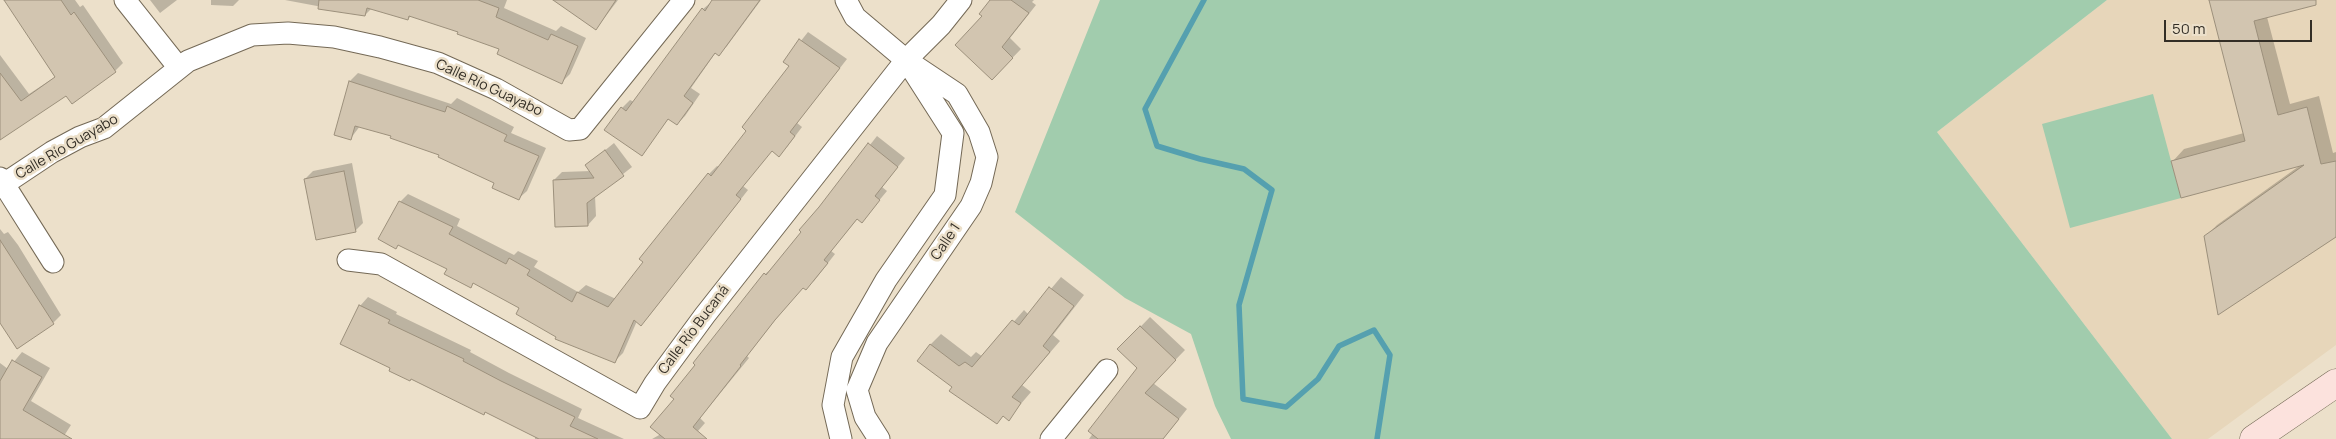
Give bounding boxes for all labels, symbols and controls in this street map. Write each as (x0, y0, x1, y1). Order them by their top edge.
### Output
scale bar (2166, 10, 2314, 42)
text: 50 m (2172, 18, 2206, 39)
street label: Calle Río Guayabo (433, 56, 545, 120)
street label: Calle Río Guayabo (13, 111, 121, 183)
street label: Calle 1 (928, 220, 964, 264)
street label: Calle Río Bucaná (655, 282, 733, 378)

